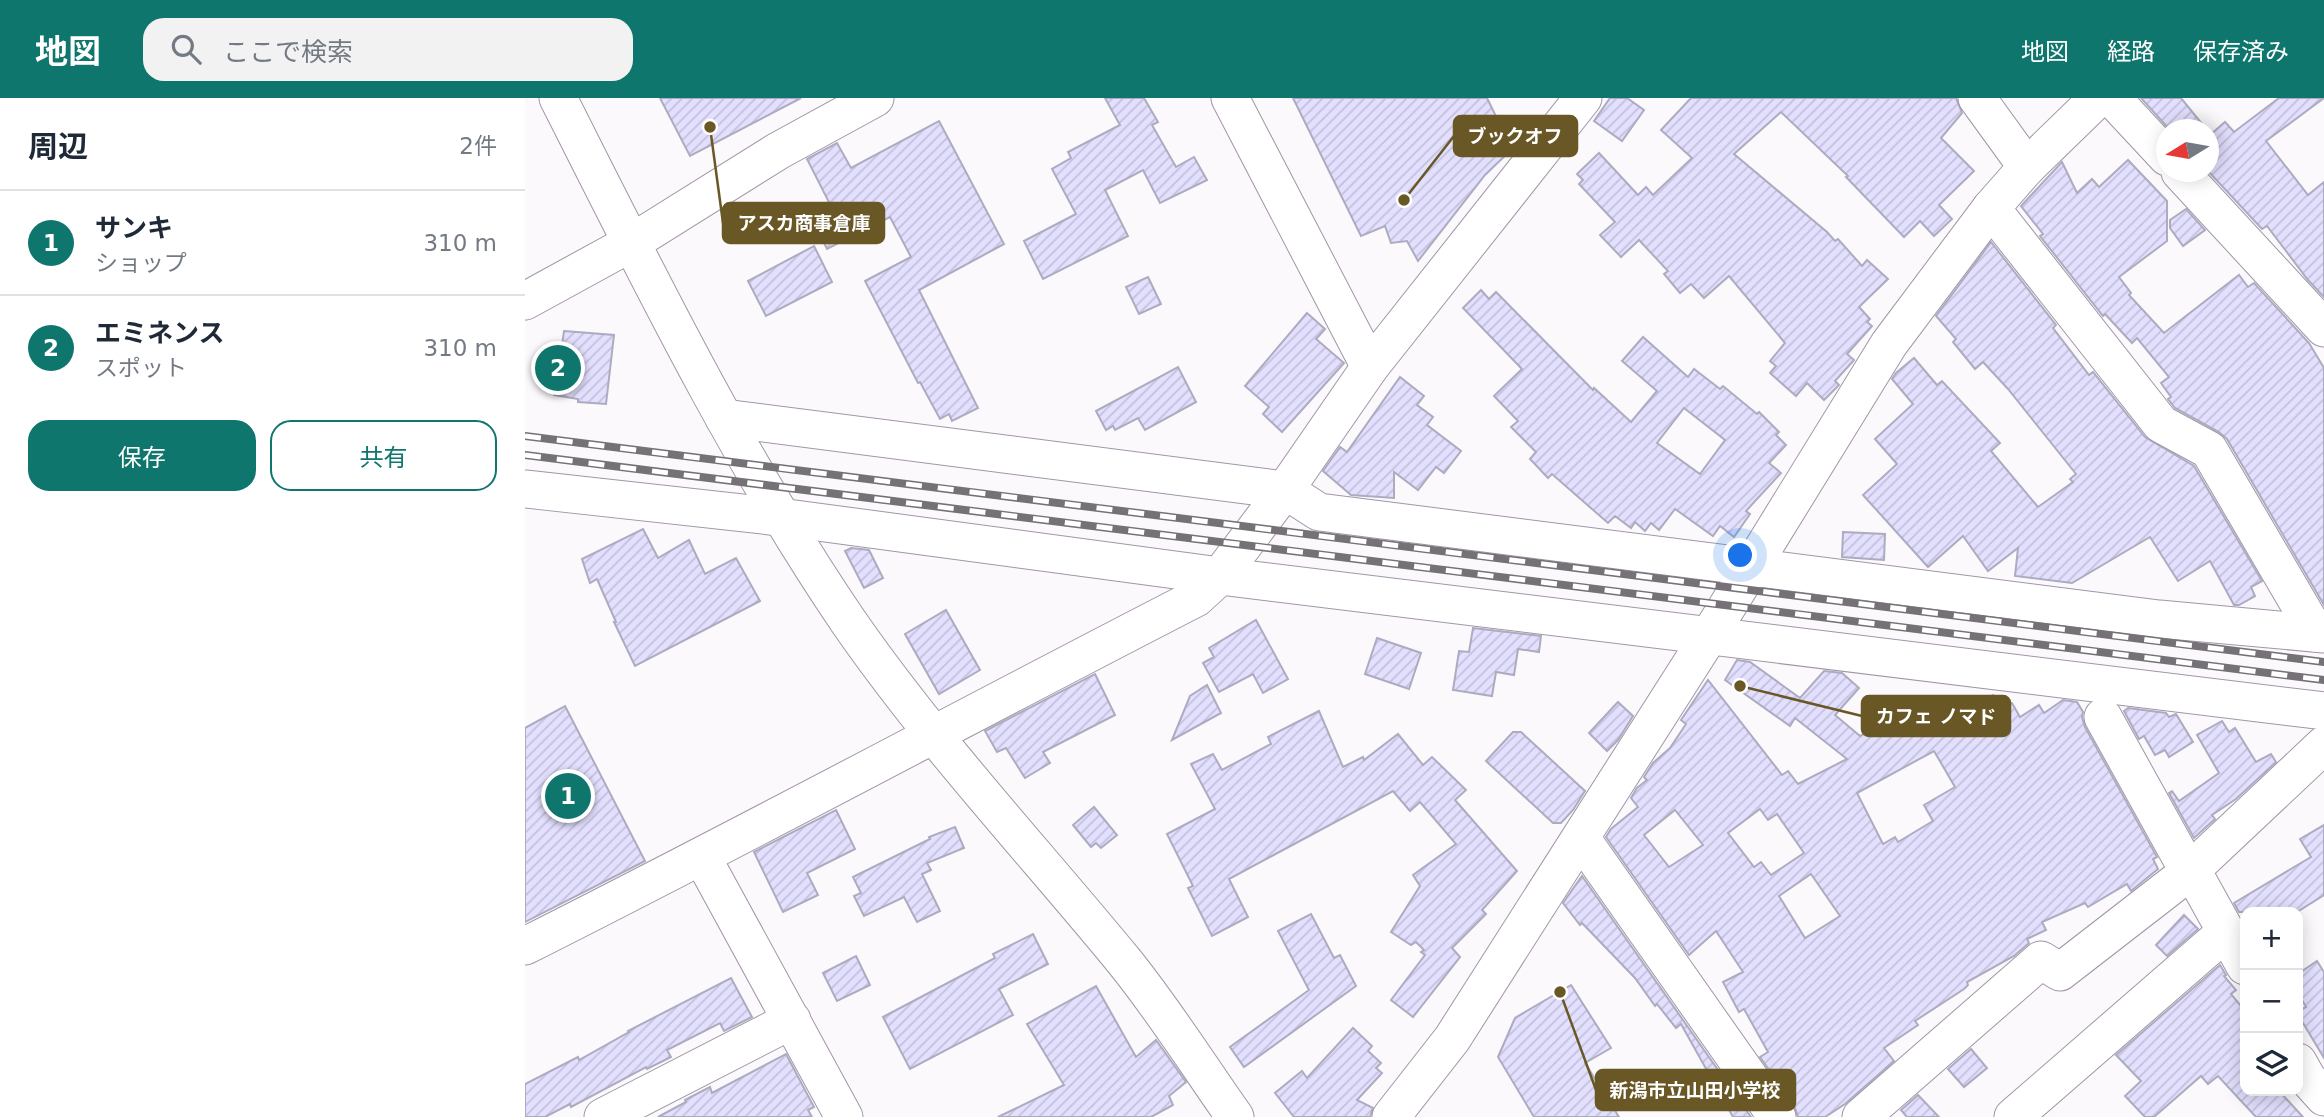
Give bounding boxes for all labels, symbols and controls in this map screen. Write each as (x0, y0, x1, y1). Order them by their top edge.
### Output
search box (143, 18, 633, 81)
icon: search (167, 30, 205, 68)
text: 地図 (35, 32, 101, 71)
text: ここで検索 (223, 37, 353, 67)
text: 地図 (2021, 38, 2069, 66)
text: 経路 (2107, 38, 2155, 66)
text: 保存済み (2193, 38, 2289, 66)
callout: ブックオフ (1454, 116, 1577, 156)
north arrow (2156, 119, 2219, 182)
text: ブックオフ (1467, 125, 1563, 147)
text: 周辺 (28, 129, 88, 164)
text: 2件 (459, 133, 497, 159)
callout: アスカ商事倉庫 (723, 203, 884, 243)
text: アスカ商事倉庫 (737, 212, 871, 234)
text: サンキ (95, 213, 173, 243)
text: 1 (43, 230, 59, 256)
text: 310 m (423, 230, 497, 256)
text: ショップ (95, 250, 187, 276)
text: エミネンス (95, 318, 224, 348)
text: 2 (43, 335, 59, 361)
text: 310 m (423, 335, 497, 361)
pin: 2 (535, 342, 581, 394)
text: スポット (95, 355, 187, 381)
button: 保存 (28, 420, 256, 491)
button: 共有 (270, 420, 497, 491)
your location (1723, 538, 1757, 572)
callout: カフェ ノマド (1862, 696, 2010, 736)
text: カフェ ノマド (1876, 705, 1996, 727)
pin: 1 (545, 770, 591, 822)
map controls (2240, 907, 2303, 1096)
button: + (2240, 907, 2303, 970)
button: − (2240, 970, 2303, 1033)
button: layers (2240, 1033, 2303, 1096)
callout: 新潟市立山田小学校 (1596, 1070, 1795, 1110)
text: 新潟市立山田小学校 (1609, 1079, 1781, 1101)

